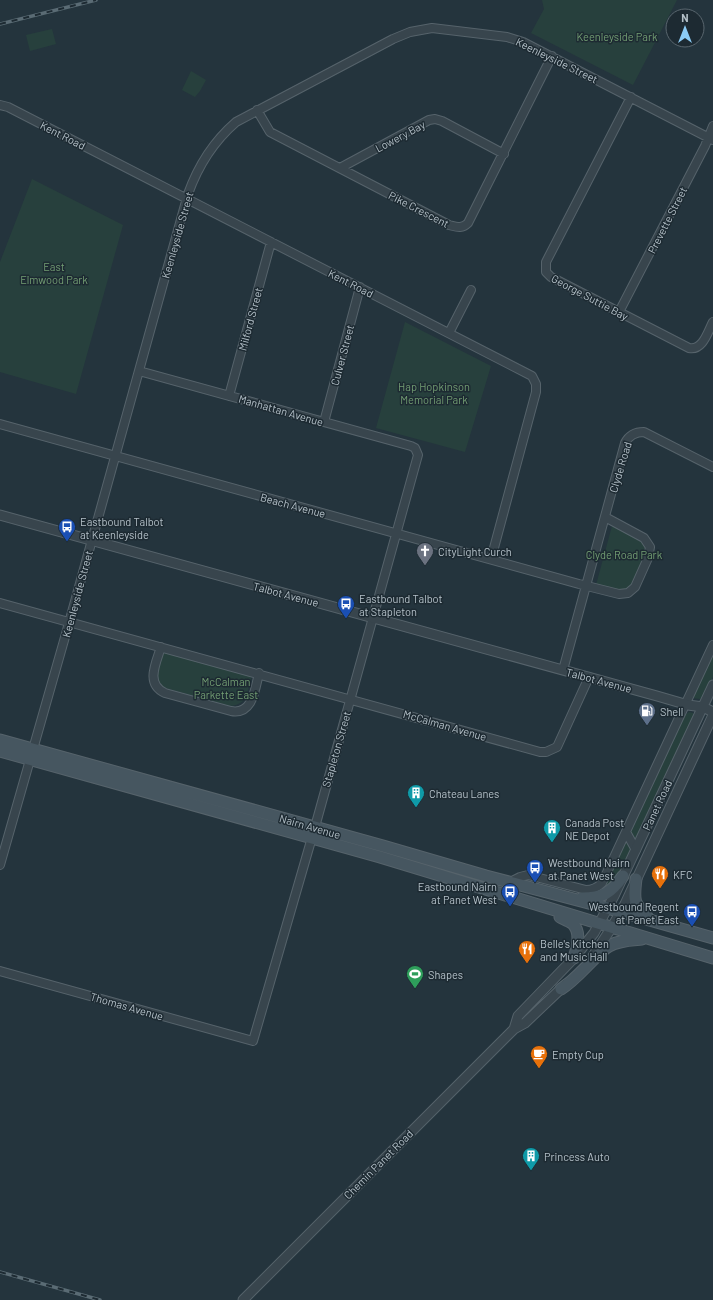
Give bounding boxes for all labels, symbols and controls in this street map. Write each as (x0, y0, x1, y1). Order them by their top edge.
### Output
north arrow (665, 8, 705, 48)
text: N (681, 11, 689, 24)
park label: Keenleyside Park (577, 30, 658, 43)
street label: Keenleyside Street (514, 35, 600, 85)
street label: Lowery Bay (373, 117, 427, 155)
street label: Kent Road (38, 118, 88, 152)
street label: Prevette Street (645, 185, 689, 255)
street label: Pike Crescent (387, 188, 451, 230)
street label: Keenleyside Street (158, 190, 196, 280)
park label: East Elmwood Park (20, 260, 88, 286)
street label: Kent Road (326, 266, 376, 300)
street label: George Suttie Bay (549, 271, 631, 323)
street label: Milford Street (235, 286, 265, 352)
street label: Culver Street (328, 323, 356, 387)
park label: Hap Hopkinson Memorial Park (398, 380, 470, 406)
street label: Manhattan Avenue (237, 392, 325, 428)
street label: Clyde Road (606, 440, 634, 494)
street label: Beach Avenue (259, 490, 327, 520)
place label: Eastbound Talbot at Keenleyside (80, 515, 164, 541)
bus stop icon: Eastbound Talbot at Keenleyside (57, 517, 77, 542)
church icon: CityLight Curch (415, 541, 435, 566)
place label: CityLight Curch (438, 545, 512, 558)
park label: Clyde Road Park (586, 548, 663, 561)
street label: Keenleyside Street (59, 549, 95, 639)
street label: Talbot Avenue (252, 579, 320, 609)
place label: Eastbound Talbot at Stapleton (359, 592, 443, 618)
bus stop icon: Eastbound Talbot at Stapleton (336, 594, 356, 619)
street label: Talbot Avenue (565, 665, 633, 695)
park label: McCalman Parkette East (194, 675, 258, 701)
fuel station icon: Shell (637, 701, 657, 726)
place label: Shell (660, 705, 683, 718)
street label: McCalman Avenue (402, 707, 488, 743)
street label: Stapleton Street (319, 710, 353, 788)
street label: Panet Road (640, 778, 674, 832)
building icon: Chateau Lanes (406, 783, 426, 808)
place label: Chateau Lanes (429, 787, 499, 800)
street label: Nairn Avenue (278, 811, 342, 841)
place label: Canada Post NE Depot (565, 816, 624, 842)
building icon: Canada Post NE Depot (542, 818, 562, 843)
place label: Westbound Nairn at Panet West (548, 856, 630, 882)
bus stop icon: Westbound Nairn at Panet West (525, 858, 545, 883)
restaurant icon: KFC (650, 864, 670, 889)
place label: KFC (673, 868, 693, 881)
place label: Eastbound Nairn at Panet West (418, 880, 497, 906)
bus stop icon: Eastbound Nairn at Panet West (500, 882, 520, 907)
place label: Westbound Regent at Panet East (589, 900, 679, 926)
bus stop icon: Westbound Regent at Panet East (682, 902, 702, 927)
place label: Belle's Kitchen and Music Hall (540, 937, 609, 963)
restaurant icon: Belle's Kitchen and Music Hall (517, 939, 537, 964)
sports icon: Shapes (405, 964, 425, 989)
place label: Shapes (428, 968, 463, 981)
street label: Thomas Avenue (89, 989, 165, 1023)
cafe icon: Empty Cup (529, 1044, 549, 1069)
place label: Empty Cup (552, 1048, 604, 1061)
street label: Chemin Panet Road (341, 1127, 415, 1201)
building icon: Princess Auto (521, 1146, 541, 1171)
place label: Princess Auto (544, 1150, 610, 1163)

